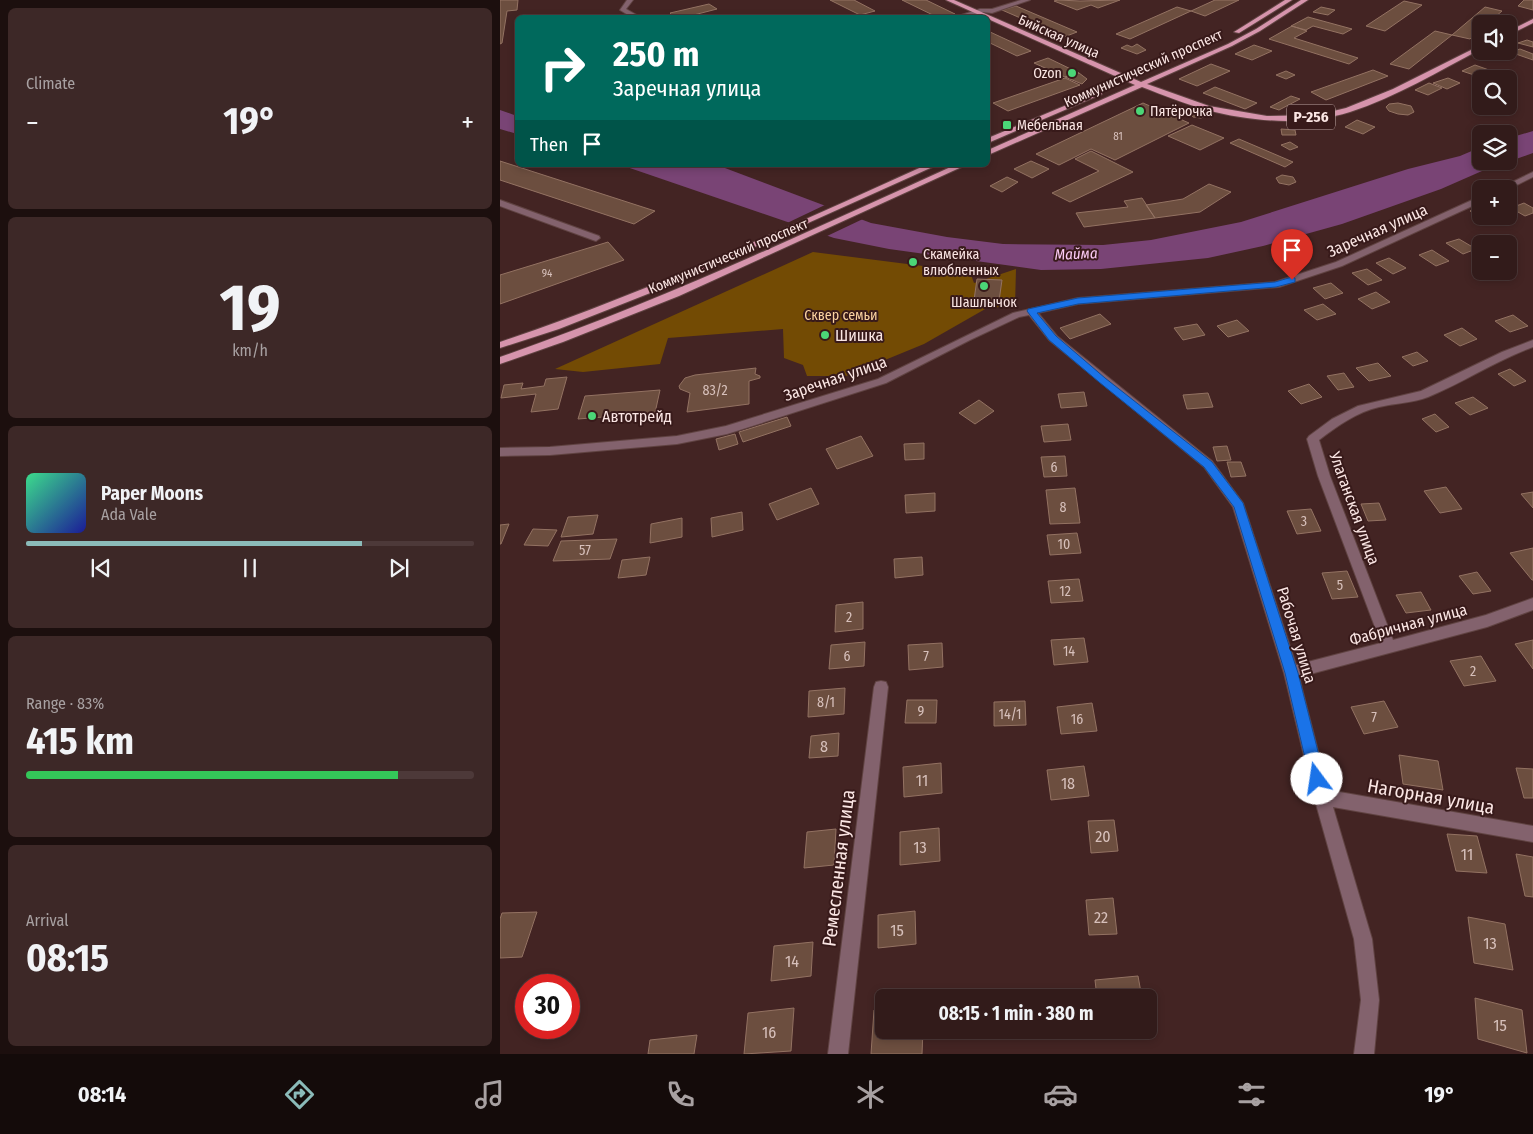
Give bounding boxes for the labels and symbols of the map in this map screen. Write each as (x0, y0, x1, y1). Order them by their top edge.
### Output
street label: Бийская улица (1016, 11, 1102, 62)
street label: Коммунистический проспект (1061, 26, 1225, 111)
place label: Ozon (1033, 65, 1062, 82)
marker: Ozon (1066, 67, 1078, 79)
place label: Пятёрочка (1150, 103, 1213, 120)
road number: Р-256 (1287, 104, 1335, 130)
marker: Пятёрочка (1134, 105, 1146, 117)
place label: Мебельная (1017, 117, 1083, 134)
marker: Мебельная (1001, 119, 1013, 131)
house number: 81 (1113, 130, 1123, 143)
street label: Заречная улица (1324, 200, 1431, 261)
street label: Коммунистический проспект (646, 215, 811, 298)
pin (1271, 229, 1313, 280)
water label: Майма (1054, 244, 1098, 264)
place label: Скамейка влюбленных (923, 246, 1000, 279)
marker: Скамейка влюбленных (907, 256, 919, 268)
house number: 94 (542, 267, 553, 280)
marker: Шашлычок (978, 280, 990, 292)
place label: Шашлычок (951, 294, 1017, 311)
park label: Сквер семьи (804, 307, 878, 324)
place label: Шишка (835, 326, 883, 345)
marker: Шишка (819, 329, 831, 341)
street label: Заречная улица (781, 352, 889, 405)
house number: 83/2 (702, 382, 728, 399)
place label: Автотрейд (602, 407, 672, 426)
marker: Автотрейд (586, 410, 598, 422)
street label: Улаганская улица (1325, 448, 1384, 567)
house number: 6 (1051, 459, 1058, 476)
house number: 8 (1060, 499, 1067, 516)
house number: 3 (1301, 513, 1307, 530)
house number: 10 (1058, 536, 1070, 553)
house number: 57 (579, 542, 591, 559)
house number: 5 (1337, 577, 1343, 594)
house number: 12 (1059, 583, 1071, 600)
street label: Рабочая улица (1273, 585, 1320, 686)
street label: Фабричная улица (1347, 600, 1469, 649)
house number: 2 (846, 609, 852, 626)
house number: 14 (1063, 643, 1075, 660)
house number: 6 (844, 648, 851, 665)
house number: 7 (923, 648, 929, 665)
house number: 2 (1470, 663, 1476, 680)
house number: 8/1 (817, 694, 835, 711)
house number: 9 (918, 703, 925, 720)
house number: 14/1 (998, 706, 1022, 723)
house number: 7 (1371, 709, 1377, 726)
house number: 16 (1071, 711, 1083, 728)
house number: 8 (820, 737, 828, 756)
position arrow (1290, 752, 1342, 804)
house number: 11 (916, 771, 928, 790)
house number: 18 (1061, 774, 1075, 793)
street label: Нагорная улица (1366, 774, 1496, 819)
street label: Ремесленная улица (817, 788, 860, 948)
house number: 20 (1095, 827, 1111, 846)
house number: 13 (913, 838, 927, 857)
house number: 11 (1461, 845, 1473, 864)
house number: 22 (1094, 908, 1108, 927)
house number: 15 (890, 921, 904, 940)
house number: 13 (1483, 934, 1497, 953)
house number: 14 (785, 952, 799, 971)
speed limit sign: 30 (515, 974, 580, 1039)
house number: 15 (1493, 1016, 1507, 1035)
house number: 16 (762, 1023, 776, 1042)

